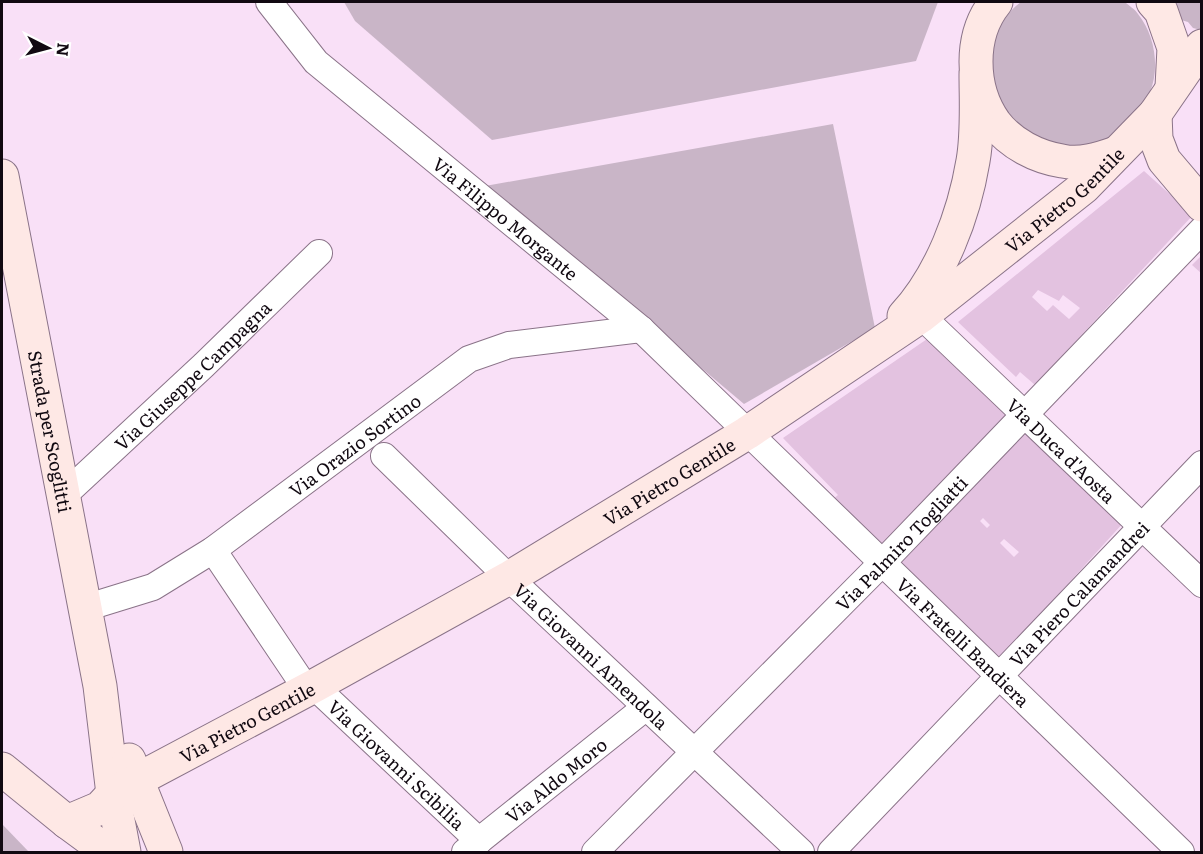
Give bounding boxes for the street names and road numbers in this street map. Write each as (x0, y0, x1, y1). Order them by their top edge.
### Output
street label: Via Pietro Gentile (998, 140, 1130, 259)
street label: Via Filippo Morgante (427, 150, 585, 286)
street label: Via Giuseppe Campagna (108, 294, 277, 456)
street label: Strada per Scoglitti (22, 348, 80, 515)
street label: Via Orazio Sortino (283, 386, 426, 503)
street label: Via Duca d'Aosta (1001, 391, 1122, 509)
street label: Via Pietro Gentile (597, 430, 740, 531)
street label: Via Palmiro Togliatti (829, 469, 973, 616)
street label: Via Piero Calamandrei (1002, 515, 1155, 672)
street label: Via Fratelli Bandiera (891, 570, 1037, 713)
street label: Via Giovanni Amendola (508, 576, 675, 735)
street label: Via Pietro Gentile (174, 675, 319, 769)
street label: Via Giovanni Scibilia (322, 693, 472, 836)
street label: Via Aldo Moro (499, 730, 612, 829)

